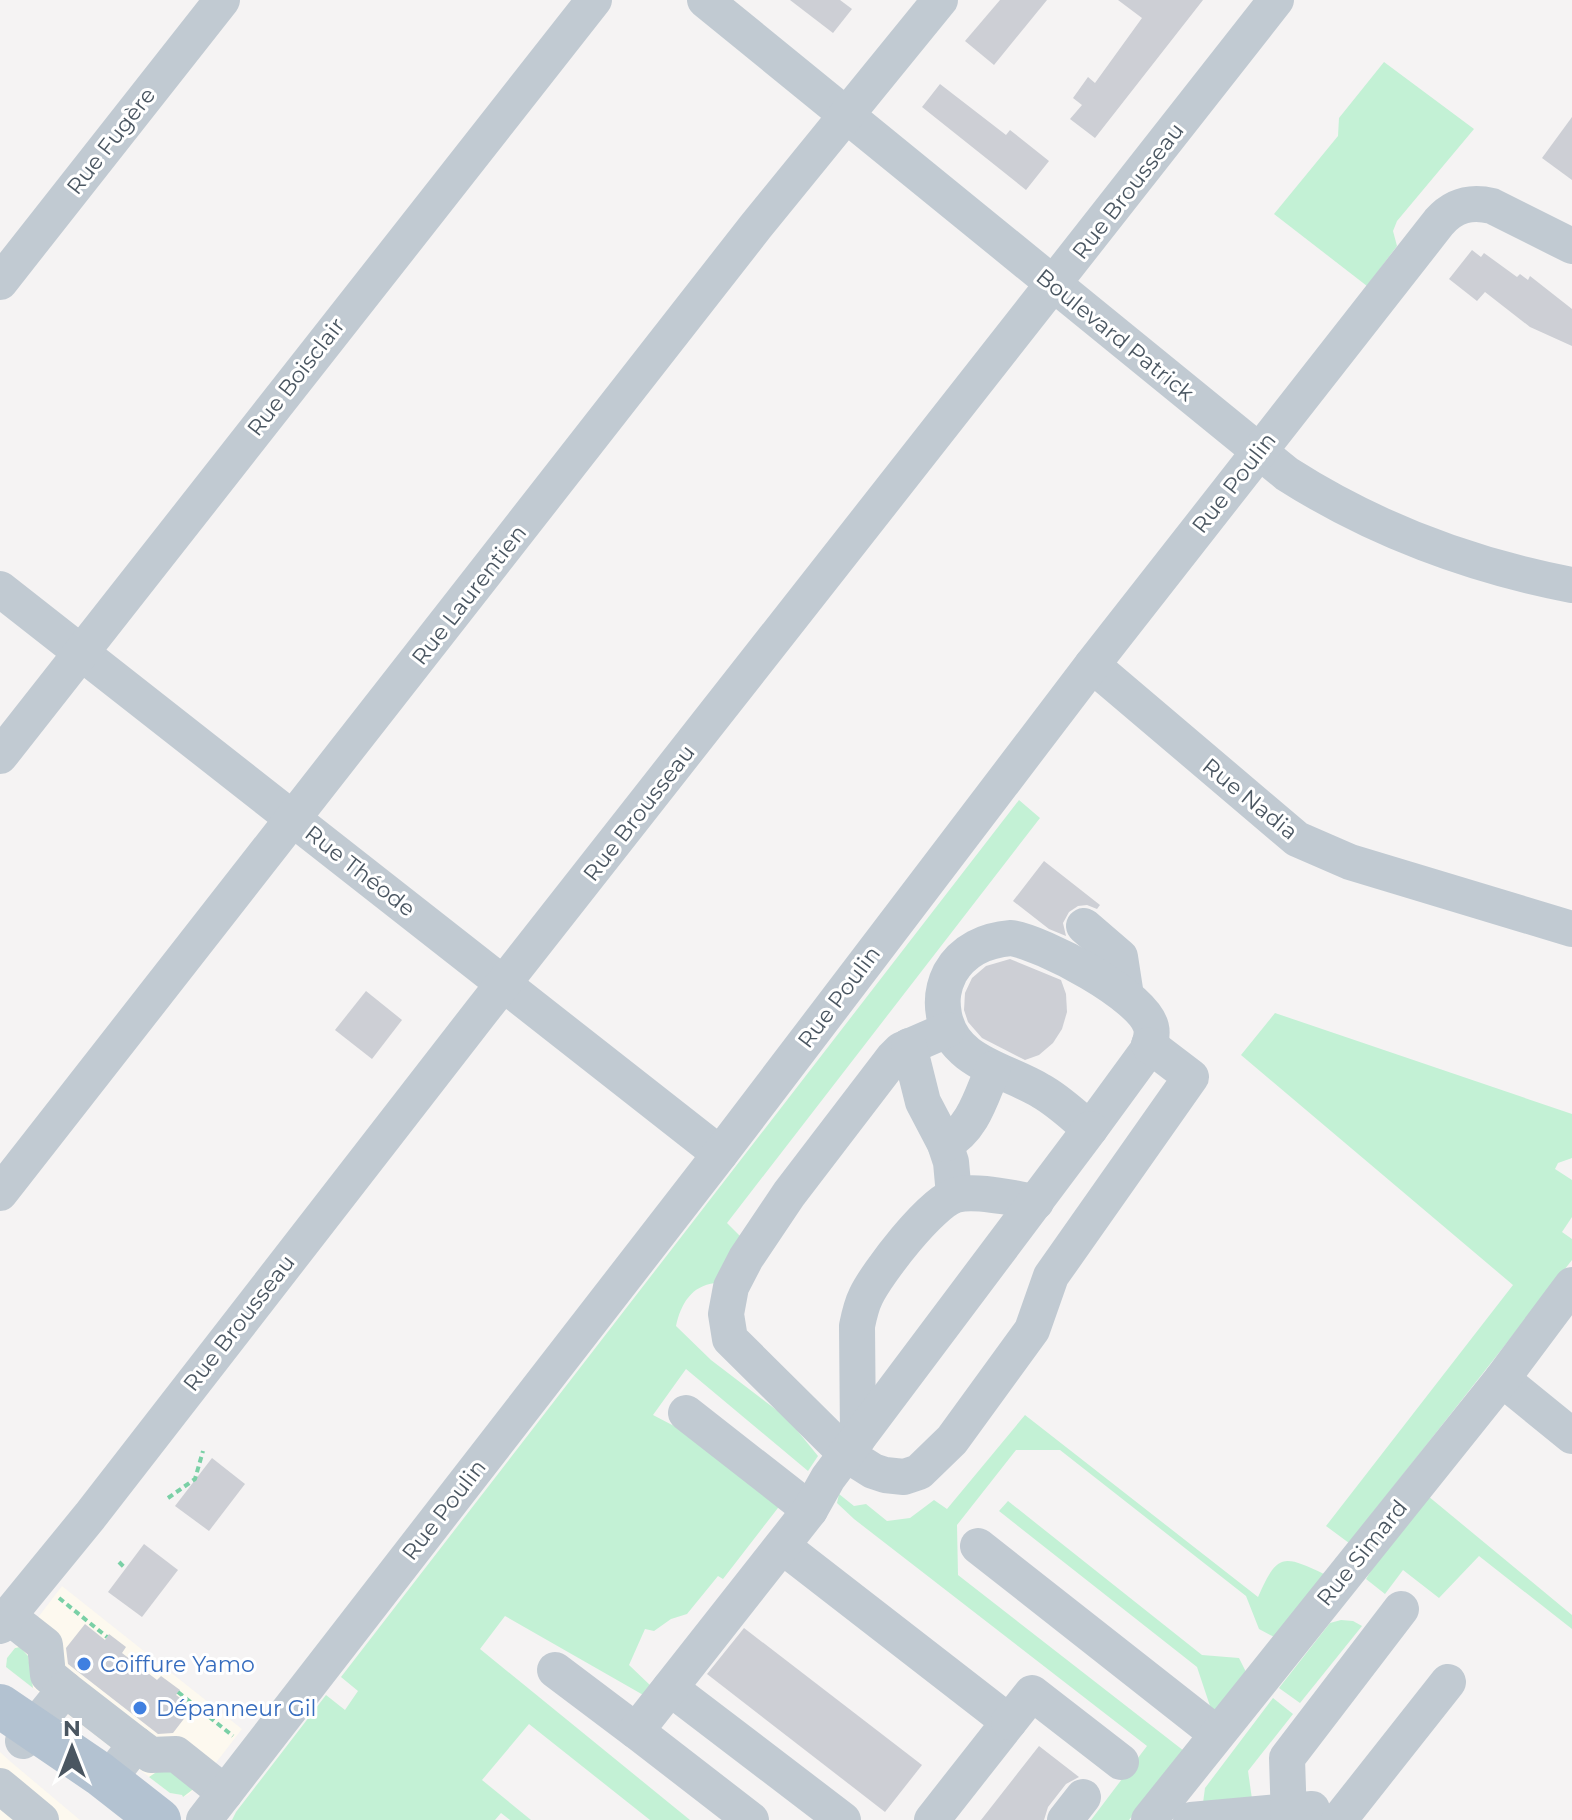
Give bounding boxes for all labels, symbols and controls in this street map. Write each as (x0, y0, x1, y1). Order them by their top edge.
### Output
street label: Rue Fugère (61, 82, 161, 200)
street label: Rue Brousseau (1066, 117, 1190, 265)
street label: Boulevard Patrick (1031, 263, 1200, 407)
street label: Rue Boisclair (241, 312, 351, 442)
street label: Rue Poulin (1186, 427, 1282, 539)
street label: Rue Laurentien (406, 520, 532, 670)
street label: Rue Brousseau (577, 739, 701, 887)
street label: Rue Nadia (1197, 752, 1303, 846)
street label: Rue Théode (299, 820, 421, 922)
street label: Rue Poulin (792, 941, 886, 1053)
street label: Rue Brousseau (177, 1249, 301, 1397)
street label: Rue Poulin (396, 1454, 492, 1566)
street label: Rue Simard (1311, 1494, 1413, 1612)
place label: Coiffure Yamo (100, 1651, 255, 1678)
marker: Coiffure Yamo (75, 1655, 93, 1673)
place label: Dépanneur Gil (156, 1695, 317, 1722)
marker: Dépanneur Gil (131, 1699, 149, 1717)
north arrow (32, 1708, 112, 1788)
text: N (63, 1715, 81, 1742)

